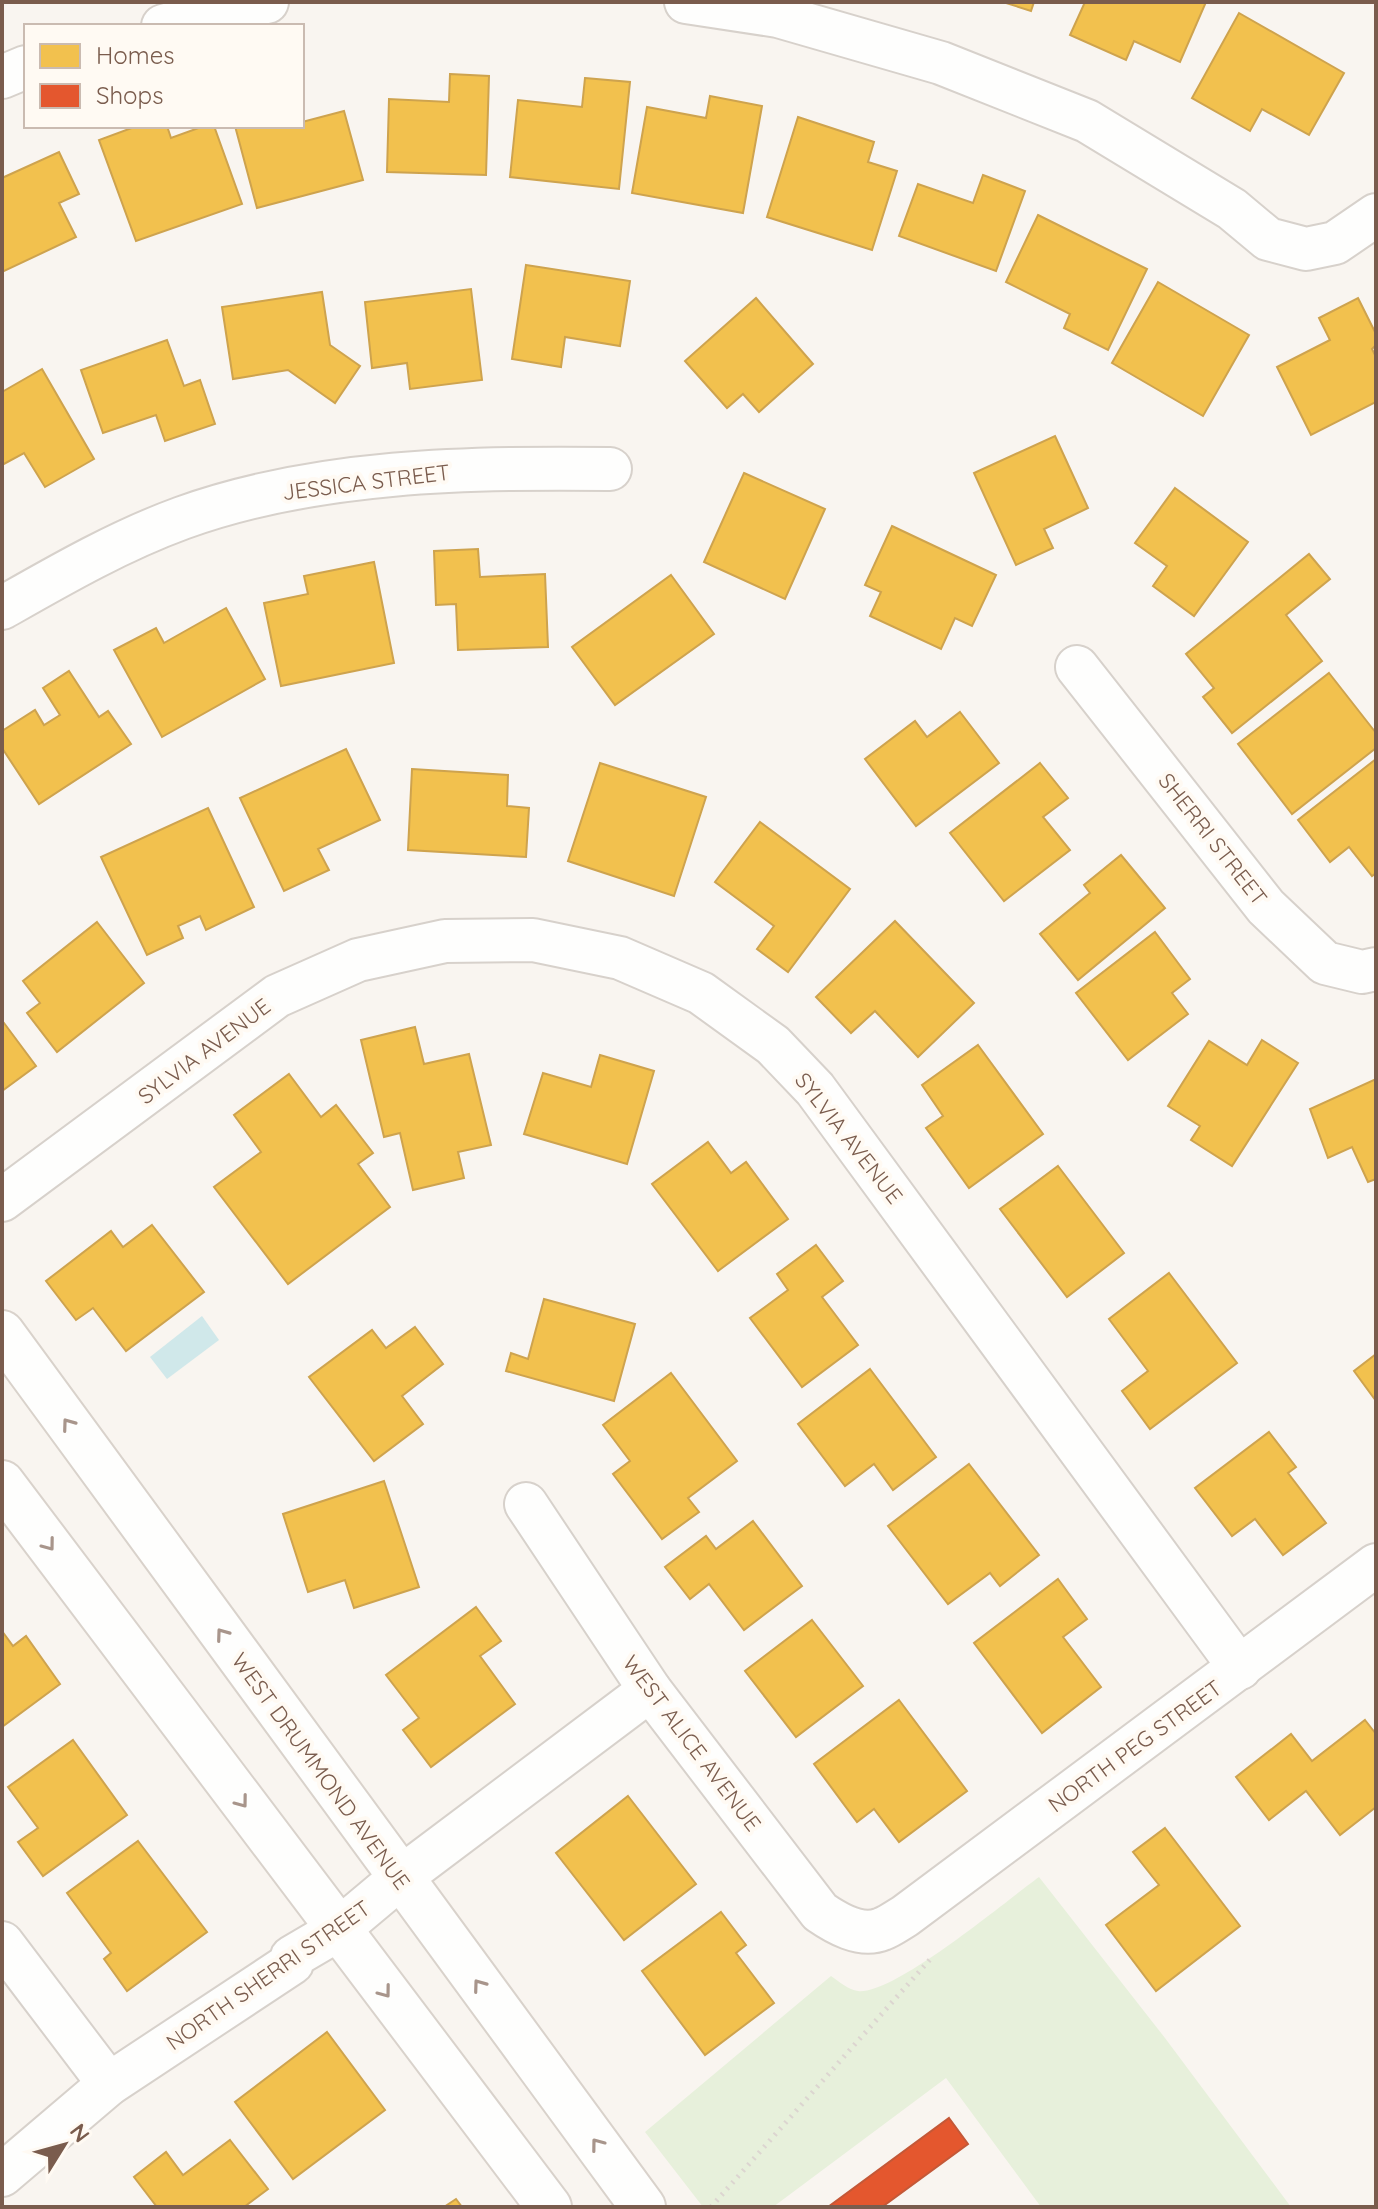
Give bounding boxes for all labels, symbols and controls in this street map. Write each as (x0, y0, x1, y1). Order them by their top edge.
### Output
legend (24, 24, 304, 128)
text: Homes (96, 40, 174, 70)
text: Shops (96, 80, 163, 110)
street label: JESSICA STREET (281, 458, 451, 506)
street label: SHERRI STREET (1153, 767, 1273, 911)
street label: SYLVIA AVENUE (132, 992, 276, 1110)
street label: SYLVIA AVENUE (789, 1067, 909, 1209)
one-way arrow (64, 1418, 78, 1432)
one-way arrow (39, 1537, 53, 1551)
one-way arrow (217, 1628, 231, 1643)
street label: WEST DRUMMOND AVENUE (226, 1647, 416, 1895)
street label: WEST ALICE AVENUE (617, 1649, 767, 1837)
street label: NORTH PEG STREET (1043, 1674, 1227, 1818)
one-way arrow (232, 1794, 247, 1808)
street label: NORTH SHERRI STREET (161, 1894, 375, 2056)
one-way arrow (474, 1980, 488, 1994)
one-way arrow (375, 1983, 389, 1998)
north arrow (24, 2105, 104, 2185)
text: N (64, 2118, 96, 2148)
one-way arrow (592, 2139, 606, 2153)

